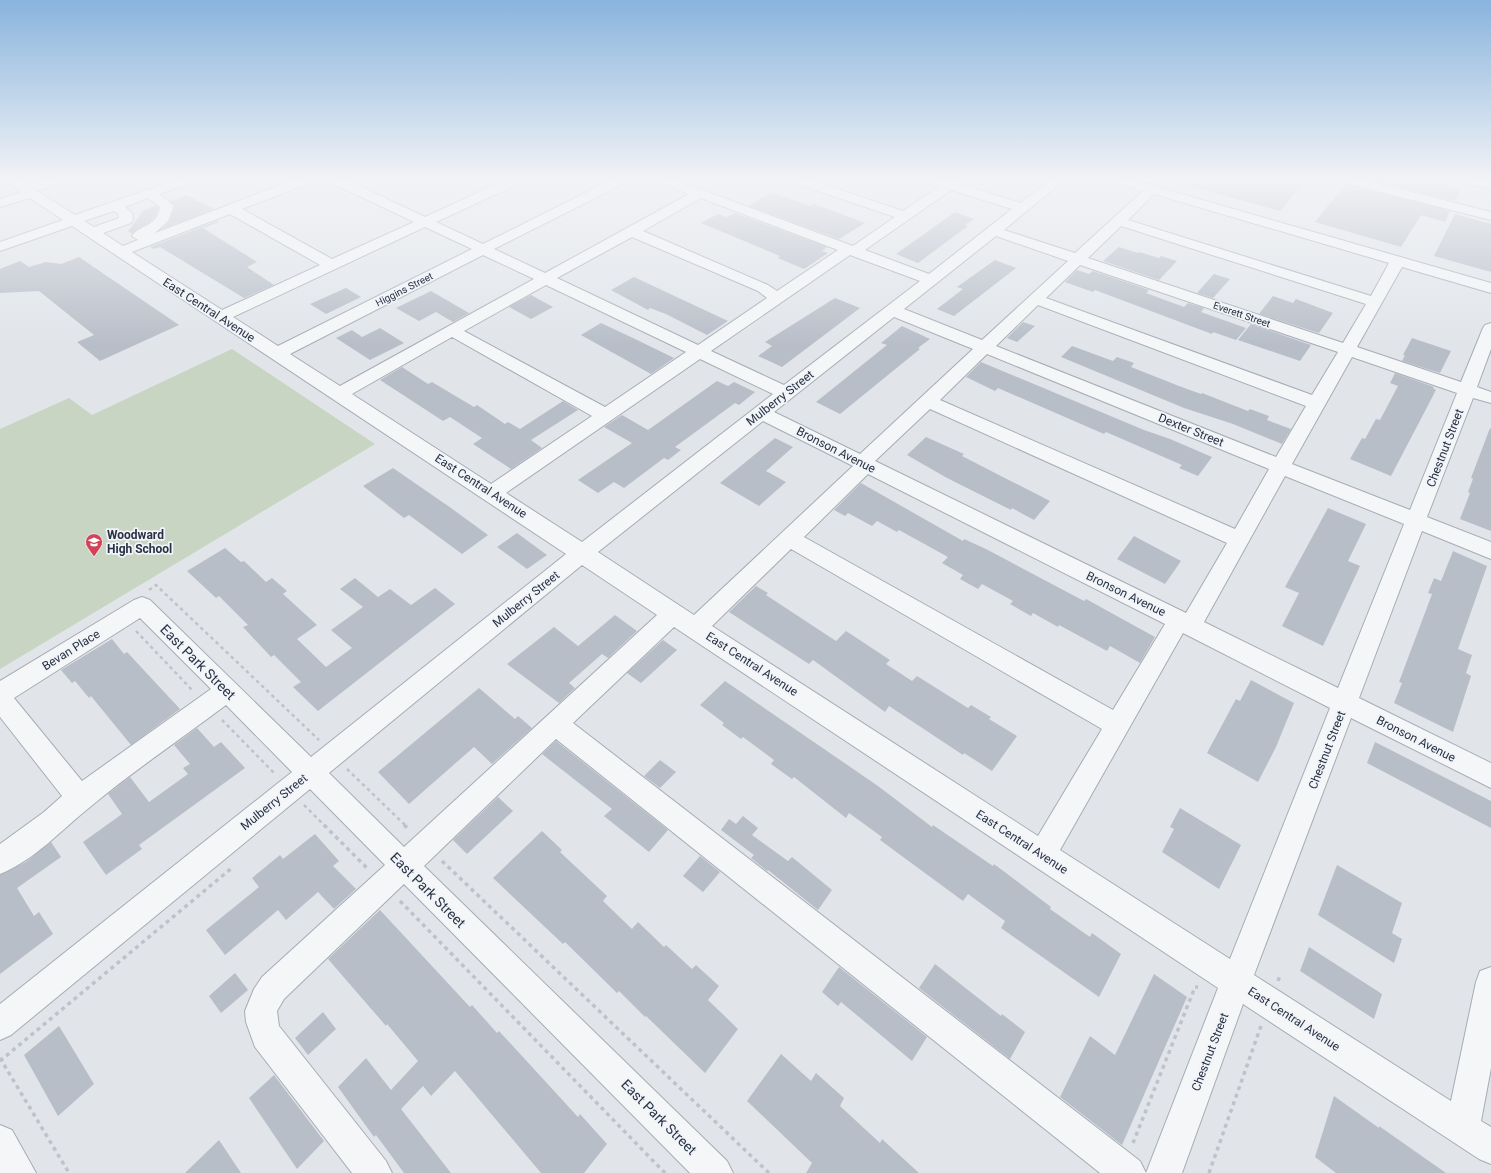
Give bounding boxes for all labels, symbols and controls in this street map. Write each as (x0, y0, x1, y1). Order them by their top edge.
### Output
street label: Higgins Street (374, 270, 435, 309)
street label: East Central Avenue (160, 275, 258, 345)
street label: Everett Street (1212, 300, 1272, 329)
street label: Mulberry Street (744, 367, 817, 429)
street label: Chestnut Street (1424, 407, 1466, 489)
street label: Dexter Street (1156, 411, 1226, 449)
street label: Bronson Avenue (794, 424, 878, 476)
street label: East Central Avenue (432, 451, 530, 521)
place label: Woodward High School (107, 528, 172, 556)
school or university icon: Woodward High School (84, 532, 104, 557)
street label: Mulberry Street (490, 568, 562, 630)
street label: Bronson Avenue (1084, 569, 1168, 619)
street label: East Park Street (157, 621, 239, 703)
street label: Bevan Place (40, 627, 102, 673)
street label: East Central Avenue (703, 629, 801, 699)
street label: Chestnut Street (1306, 709, 1348, 791)
street label: Bronson Avenue (1374, 713, 1458, 765)
street label: Mulberry Street (238, 771, 310, 833)
street label: East Central Avenue (973, 807, 1071, 877)
street label: East Park Street (387, 849, 469, 931)
street label: East Central Avenue (1245, 984, 1343, 1054)
street label: Chestnut Street (1189, 1011, 1231, 1093)
street label: East Park Street (618, 1076, 700, 1158)

